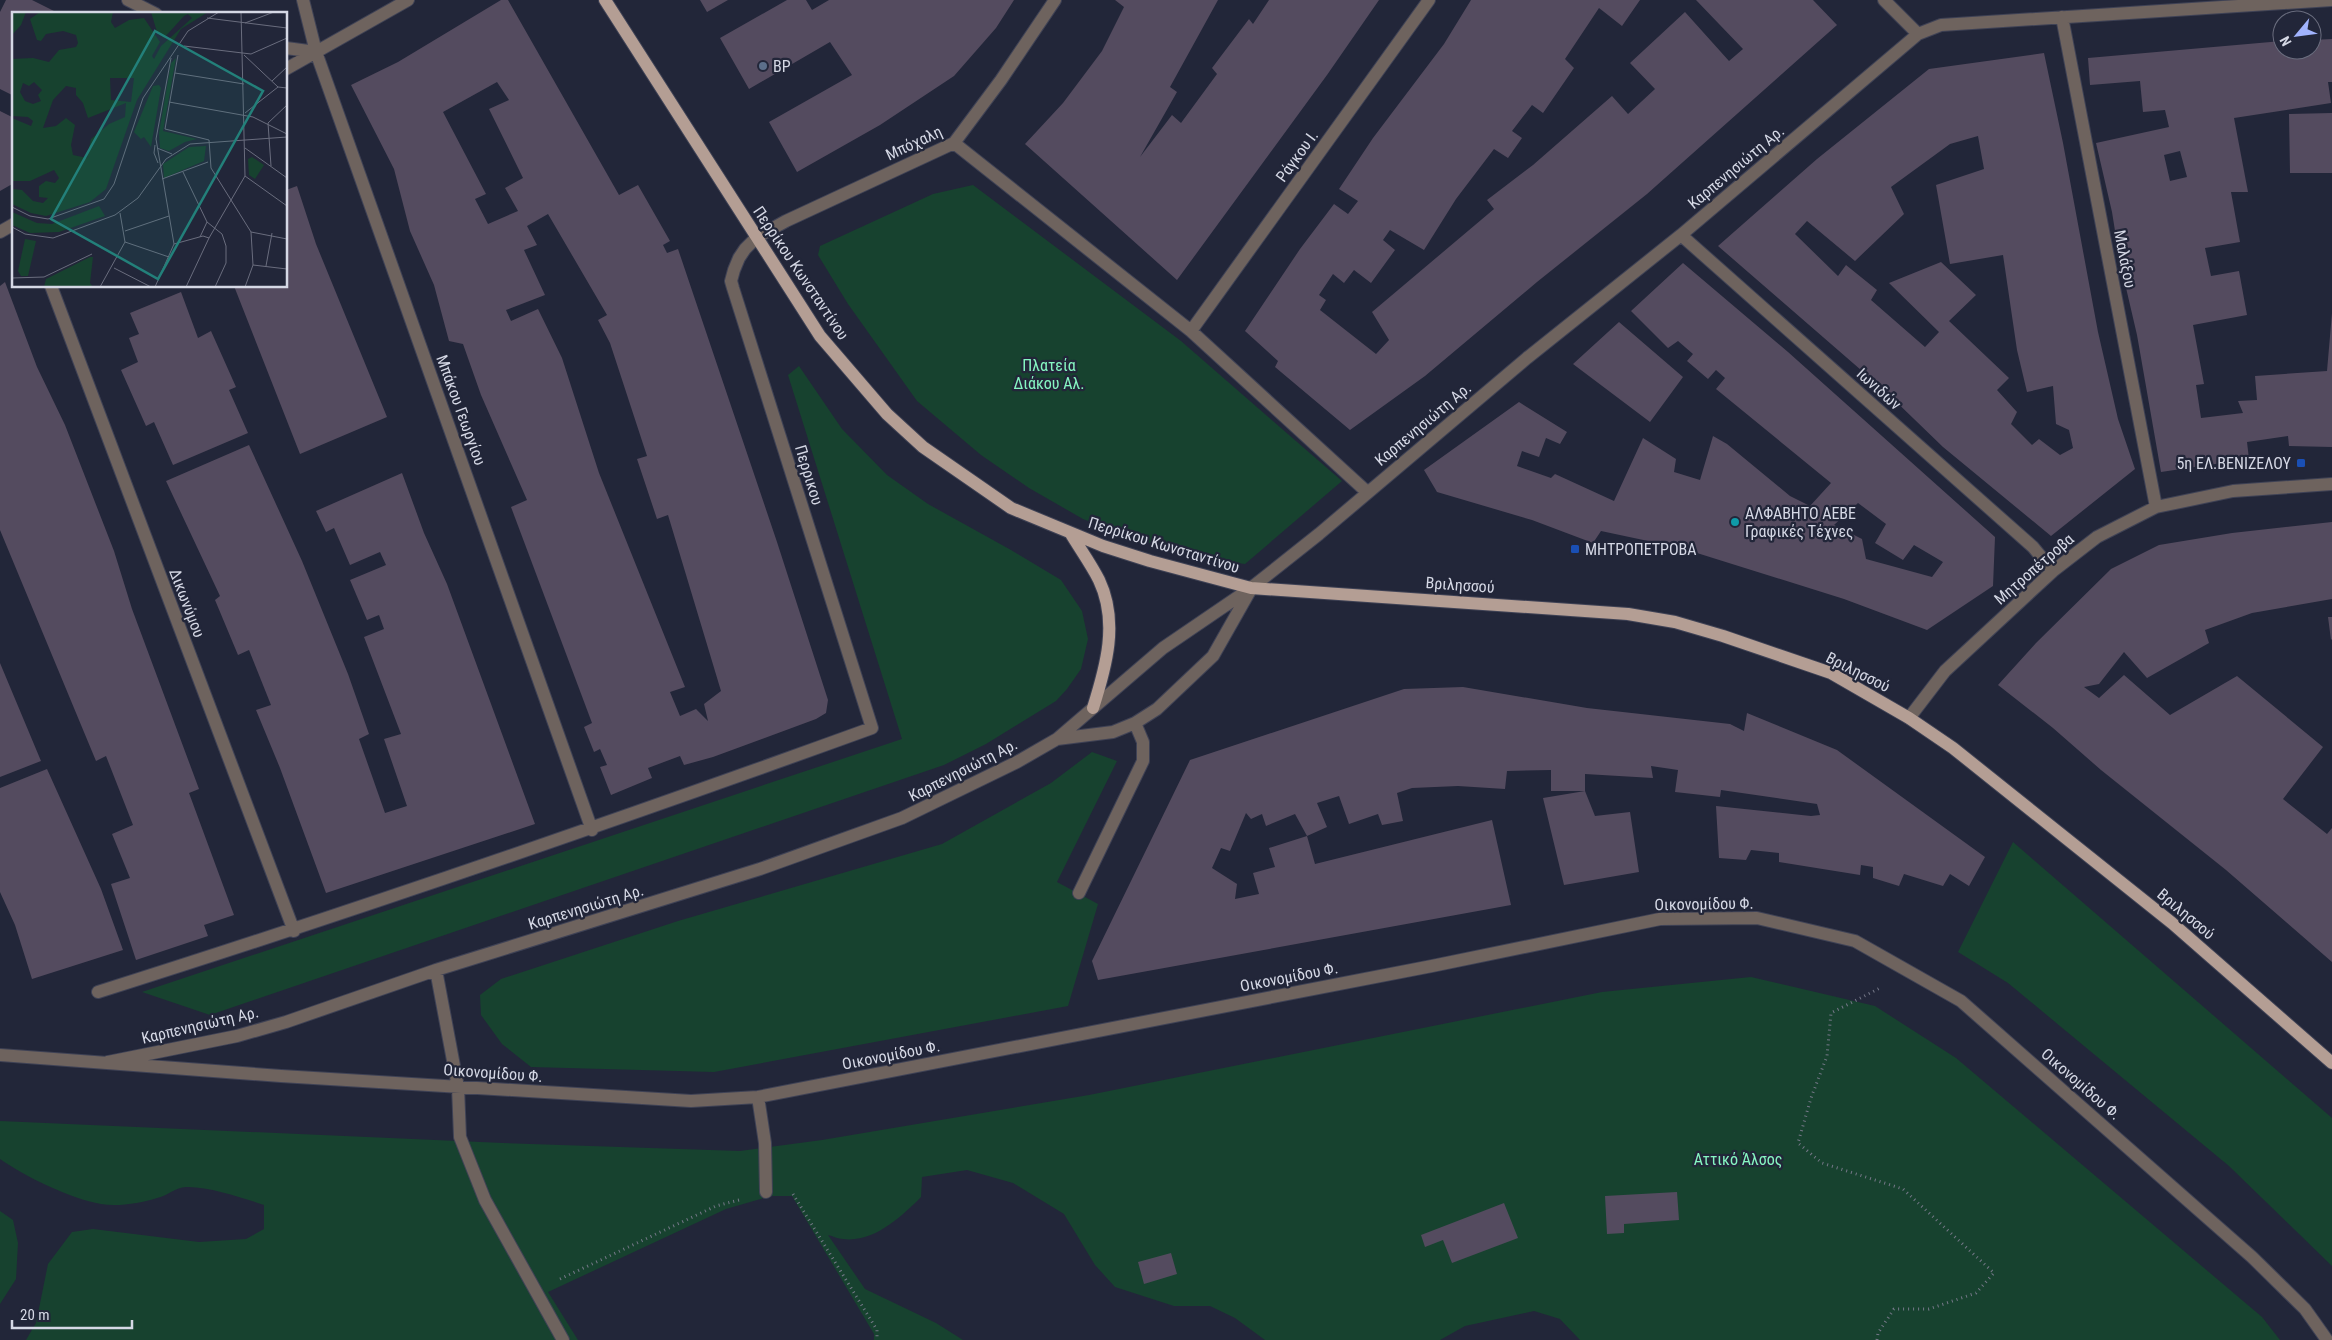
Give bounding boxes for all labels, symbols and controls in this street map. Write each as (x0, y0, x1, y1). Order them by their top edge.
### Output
north arrow (2272, 10, 2322, 60)
inset map (12, 12, 288, 288)
text: N (2277, 34, 2295, 49)
place label: BP (773, 57, 791, 76)
marker: BP (757, 60, 769, 72)
street label: Καρπενησιώτη Αρ. (1684, 121, 1788, 213)
street label: Μπόχαλη (883, 122, 945, 164)
street label: Ράγκου Ι. (1272, 126, 1322, 186)
street label: Περρίκου Κωνσταντίνου (749, 203, 853, 343)
street label: Μαλάξου (2110, 228, 2140, 290)
street label: Μπάκου Γεωργίου (432, 352, 490, 468)
park label: Πλατεία Διάκου Αλ. (1013, 356, 1085, 393)
street label: Ιωνιδών (1853, 364, 1905, 414)
street label: Καρπενησιώτη Αρ. (1371, 378, 1475, 470)
street label: Περρικου (791, 443, 827, 507)
place label: 5η ΕΛ.ΒΕΝΙΖΕΛΟΥ (2176, 454, 2292, 473)
marker: 5η ΕΛ.ΒΕΝΙΖΕΛΟΥ (2295, 457, 2307, 469)
place label: ΑΛΦΑΒΗΤΟ ΑΕΒΕ Γραφικές Τέχνες (1745, 504, 1856, 541)
street label: Περρίκου Κωνσταντίνου (1086, 513, 1242, 577)
marker: ΑΛΦΑΒΗΤΟ ΑΕΒΕ Γραφικές Τέχνες (1729, 516, 1741, 528)
street label: Μητροπέτροβα (1990, 529, 2078, 609)
place label: ΜΗΤΡΟΠΕΤΡΟΒΑ (1585, 540, 1696, 559)
marker: ΜΗΤΡΟΠΕΤΡΟΒΑ (1569, 543, 1581, 555)
street label: Δικωνύμου (165, 566, 209, 640)
street label: Βριλησσού (1425, 573, 1495, 597)
street label: Βριλησσού (1823, 648, 1893, 696)
street label: Καρπενησιώτη Αρ. (905, 734, 1021, 806)
street label: Καρπενησιώτη Αρ. (526, 880, 646, 934)
street label: Βριλησσού (2153, 885, 2219, 943)
street label: Οικονομίδου Φ. (1654, 894, 1754, 914)
street label: Οικονομίδου Φ. (1238, 958, 1340, 996)
street label: Καρπενησιώτη Αρ. (140, 1002, 260, 1048)
street label: Οικονομίδου Φ. (840, 1036, 942, 1074)
street label: Οικονομίδου Φ. (2037, 1044, 2125, 1124)
street label: Οικονομίδου Φ. (443, 1060, 543, 1086)
park label: Αττικό Άλσος (1694, 1150, 1782, 1169)
scale bar (12, 1298, 132, 1330)
text: 20 m (20, 1306, 50, 1324)

